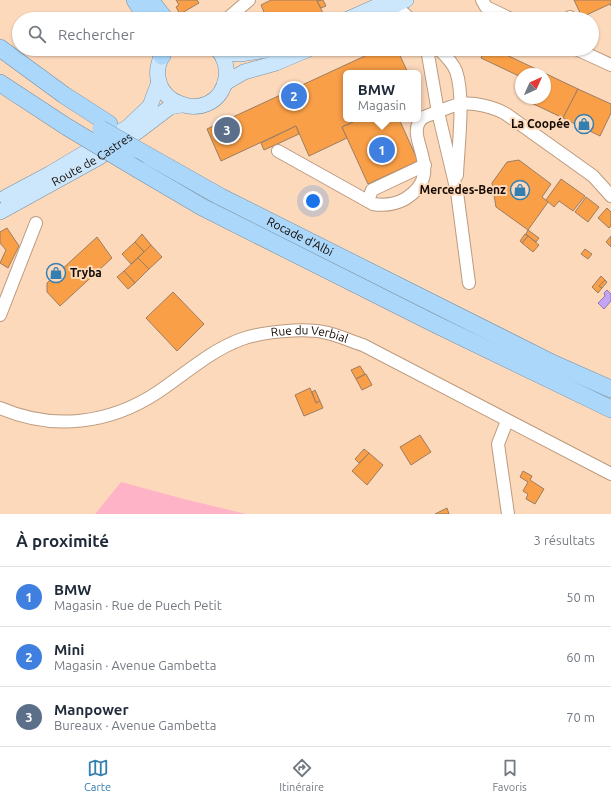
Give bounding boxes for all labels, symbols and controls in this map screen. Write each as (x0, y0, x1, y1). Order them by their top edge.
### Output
search box (12, 12, 599, 56)
icon: search (26, 23, 48, 45)
text: Rechercher (58, 26, 135, 43)
north arrow (515, 68, 551, 104)
popup (343, 70, 421, 122)
pin: 2 (281, 81, 307, 111)
text: BMW (358, 81, 395, 98)
text: Magasin (358, 98, 406, 112)
shop icon: La Coopée (573, 113, 595, 135)
pin: 3 (214, 115, 240, 145)
place label: La Coopée (511, 117, 570, 130)
street label: Route de Castres (49, 130, 135, 188)
pin: 1 (369, 135, 395, 165)
shop icon: Mercedes-Benz (509, 179, 531, 201)
place label: Mercedes-Benz (420, 183, 506, 196)
your location (303, 191, 323, 211)
street label: Rocade d'Albi (265, 214, 336, 258)
shop icon: Tryba (45, 262, 67, 284)
place label: Tryba (70, 266, 102, 279)
street label: Rue du Verbial (270, 323, 350, 345)
text: À proximité (16, 531, 109, 550)
text: 3 résultats (534, 533, 595, 547)
text: BMW (54, 581, 91, 598)
text: 1 (25, 590, 33, 604)
text: 50 m (566, 590, 595, 604)
text: Magasin · Rue de Puech Petit (54, 598, 222, 612)
text: Mini (54, 641, 84, 658)
text: 2 (25, 650, 33, 664)
text: 60 m (566, 650, 595, 664)
text: Magasin · Avenue Gambetta (54, 658, 216, 672)
text: Manpower (54, 701, 129, 718)
text: 3 (25, 710, 33, 724)
text: 70 m (566, 710, 595, 724)
text: Bureaux · Avenue Gambetta (54, 718, 217, 732)
tab: Carte (84, 757, 111, 793)
tab: Itinéraire (279, 757, 324, 793)
tab: Favoris (492, 757, 527, 793)

